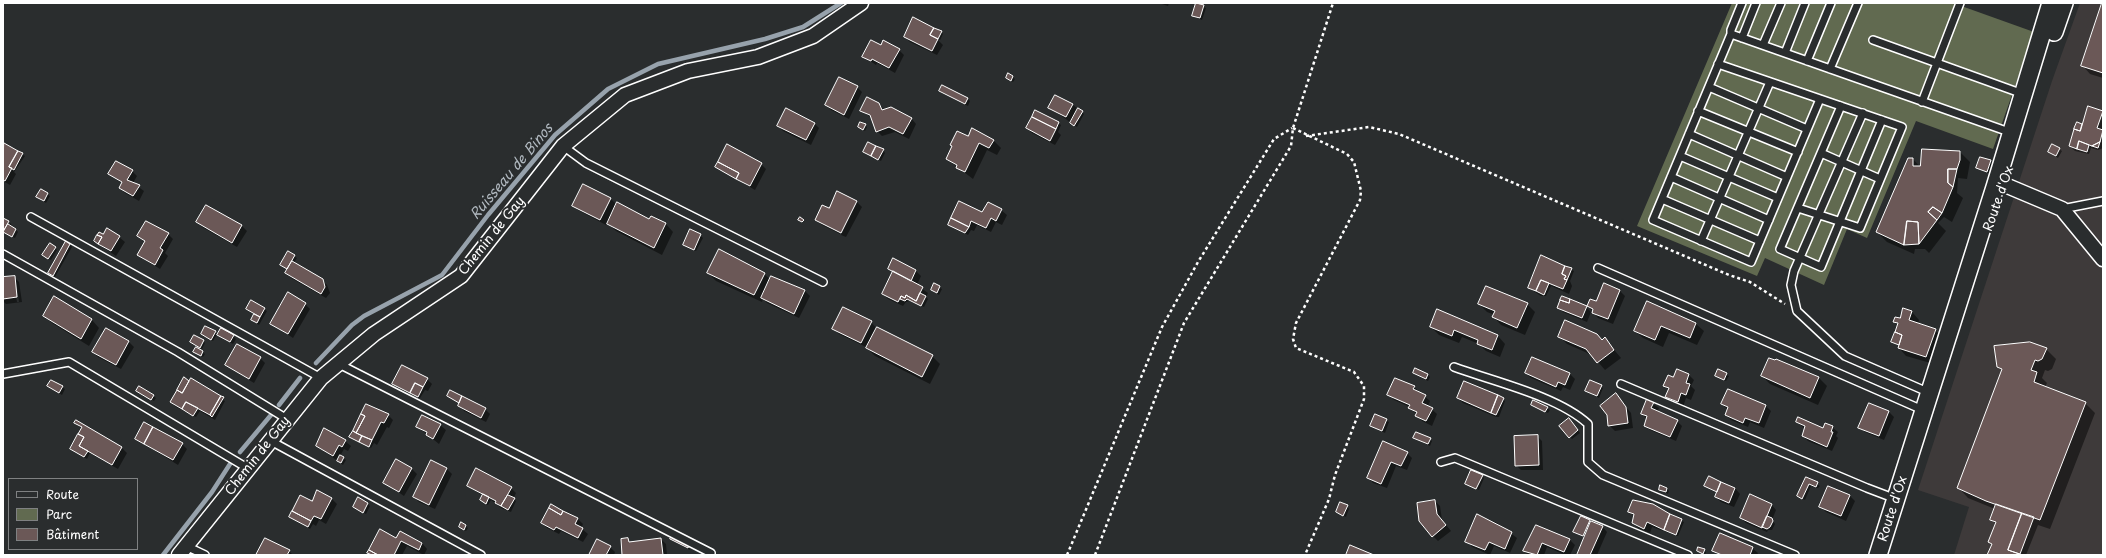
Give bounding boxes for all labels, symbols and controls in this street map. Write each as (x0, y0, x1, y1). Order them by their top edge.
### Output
water label: Ruisseau de Binos (467, 121, 557, 223)
street label: Route d'Ox (1981, 164, 2017, 234)
street label: Chemin de Gay (456, 194, 528, 278)
street label: Chemin de Gay (222, 413, 294, 499)
street label: Route d'Ox (1875, 474, 1911, 544)
legend (8, 478, 138, 550)
text: Route (46, 485, 79, 503)
text: Parc (46, 505, 72, 523)
text: Bâtiment (46, 525, 99, 543)

